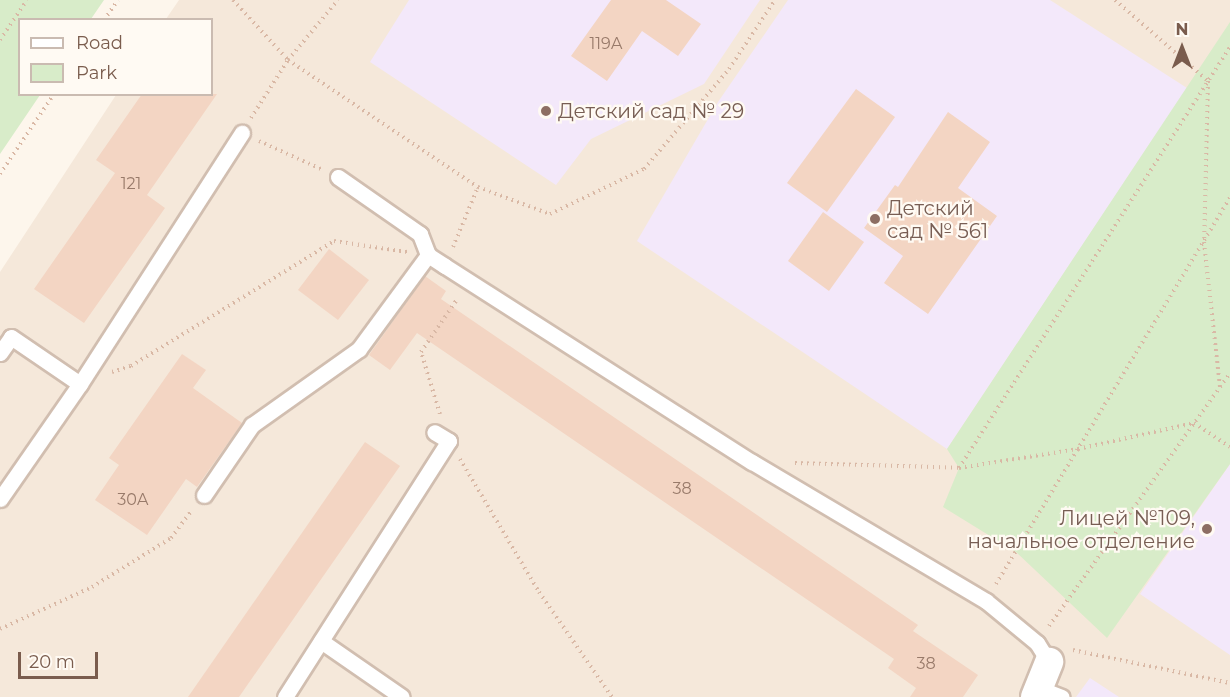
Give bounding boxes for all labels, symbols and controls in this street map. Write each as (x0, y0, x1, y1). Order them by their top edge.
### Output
legend (18, 18, 213, 96)
north arrow (1152, 18, 1212, 78)
text: N (1176, 20, 1188, 39)
text: Road (76, 32, 123, 54)
house number: 119А (589, 34, 623, 54)
text: Park (76, 62, 117, 84)
place label: Детский сад № 29 (558, 99, 744, 123)
marker: Детский сад № 29 (539, 104, 553, 118)
house number: 121 (121, 174, 141, 194)
place label: Детский сад № 561 (887, 196, 988, 243)
marker: Детский сад № 561 (868, 212, 882, 226)
house number: 38 (672, 479, 692, 499)
house number: 30А (117, 490, 149, 510)
place label: Лицей №109, начальное отделение (968, 506, 1195, 553)
marker: Лицей №109, начальное отделение (1200, 522, 1214, 536)
scale bar (21, 640, 100, 678)
text: 20 m (29, 651, 75, 673)
house number: 38 (916, 654, 936, 674)

